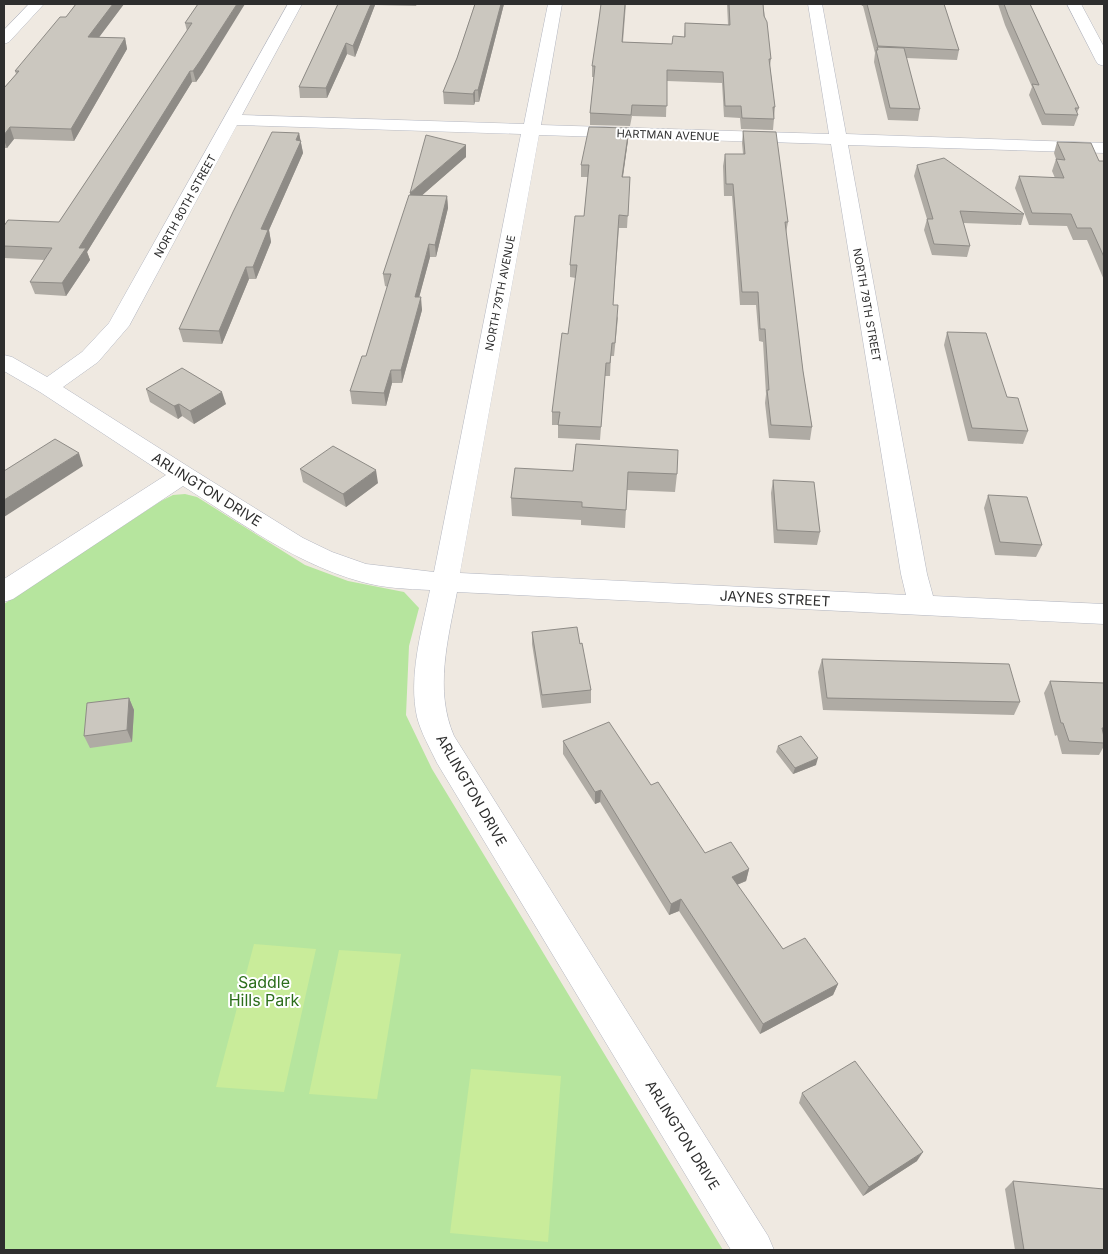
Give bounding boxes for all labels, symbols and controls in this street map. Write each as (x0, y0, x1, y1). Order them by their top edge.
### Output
street label: HARTMAN AVENUE (616, 126, 720, 144)
street label: NORTH 80TH STREET (151, 152, 219, 260)
street label: NORTH 79TH AVENUE (482, 234, 518, 352)
street label: NORTH 79TH STREET (850, 247, 884, 363)
street label: ARLINGTON DRIVE (149, 448, 265, 530)
street label: JAYNES STREET (719, 587, 831, 609)
street label: ARLINGTON DRIVE (433, 731, 511, 849)
park label: Saddle Hills Park (229, 972, 300, 1010)
street label: ARLINGTON DRIVE (642, 1077, 724, 1193)

